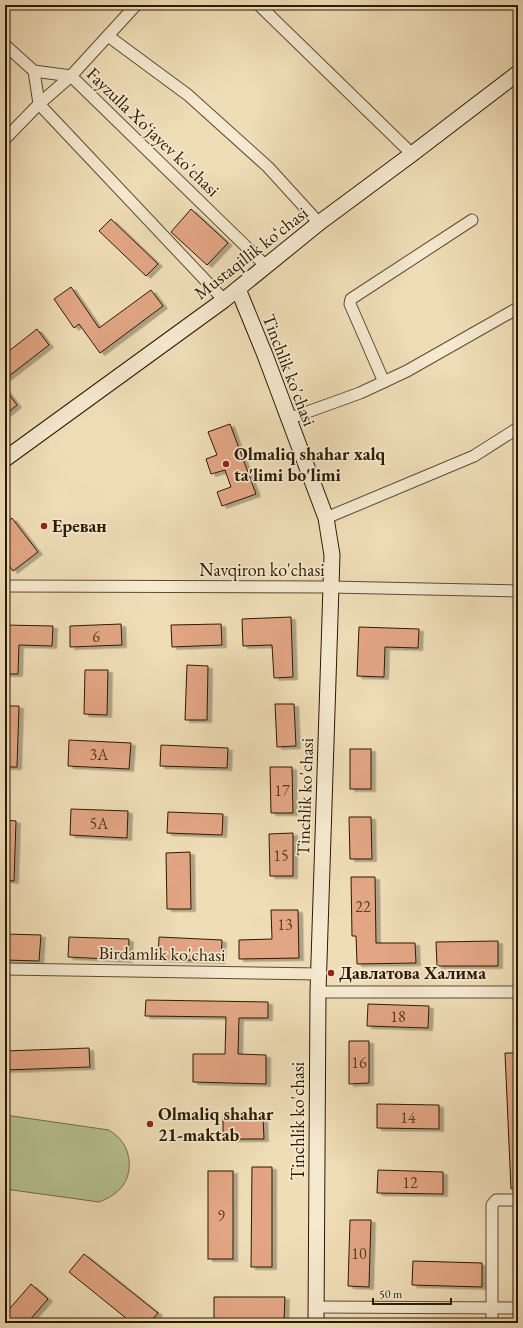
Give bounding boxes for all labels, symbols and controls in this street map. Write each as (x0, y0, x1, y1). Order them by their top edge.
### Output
street label: Fayzulla Xo‘jayev ko'chasi (82, 62, 225, 202)
street label: Mustaqillik koʻchasi (189, 201, 313, 304)
street label: Tinchlik ko'chasi (258, 310, 322, 430)
place label: Olmaliq shahar xalq ta'limi bo'limi (234, 442, 385, 486)
marker: Olmaliq shahar xalq ta'limi bo'limi (221, 459, 231, 469)
place label: Ереван (52, 514, 107, 537)
marker: Ереван (39, 521, 49, 531)
street label: Navqiron ko'chasi (199, 558, 325, 581)
house number: 6 (92, 626, 100, 647)
street label: Tinchlik ko'chasi (291, 737, 318, 856)
house number: 3А (90, 744, 109, 765)
house number: 17 (274, 780, 290, 801)
house number: 5А (90, 813, 109, 834)
house number: 15 (273, 845, 289, 866)
house number: 22 (355, 896, 371, 917)
house number: 13 (277, 914, 293, 935)
street label: Birdamlik ko'chasi (98, 941, 226, 966)
place label: Давлатова Халима (339, 961, 486, 984)
marker: Давлатова Халима (326, 968, 336, 978)
house number: 18 (390, 1006, 406, 1027)
house number: 16 (351, 1052, 367, 1073)
street label: Tinchlik ko'chasi (286, 1061, 309, 1180)
place label: Olmaliq shahar 21-maktab (158, 1102, 274, 1146)
house number: 14 (400, 1107, 416, 1128)
marker: Olmaliq shahar 21-maktab (145, 1119, 155, 1129)
house number: 12 (402, 1172, 418, 1193)
house number: 9 (217, 1205, 225, 1226)
house number: 10 (351, 1243, 367, 1264)
scale bar (373, 1280, 451, 1306)
text: 50 m (379, 1286, 403, 1302)

